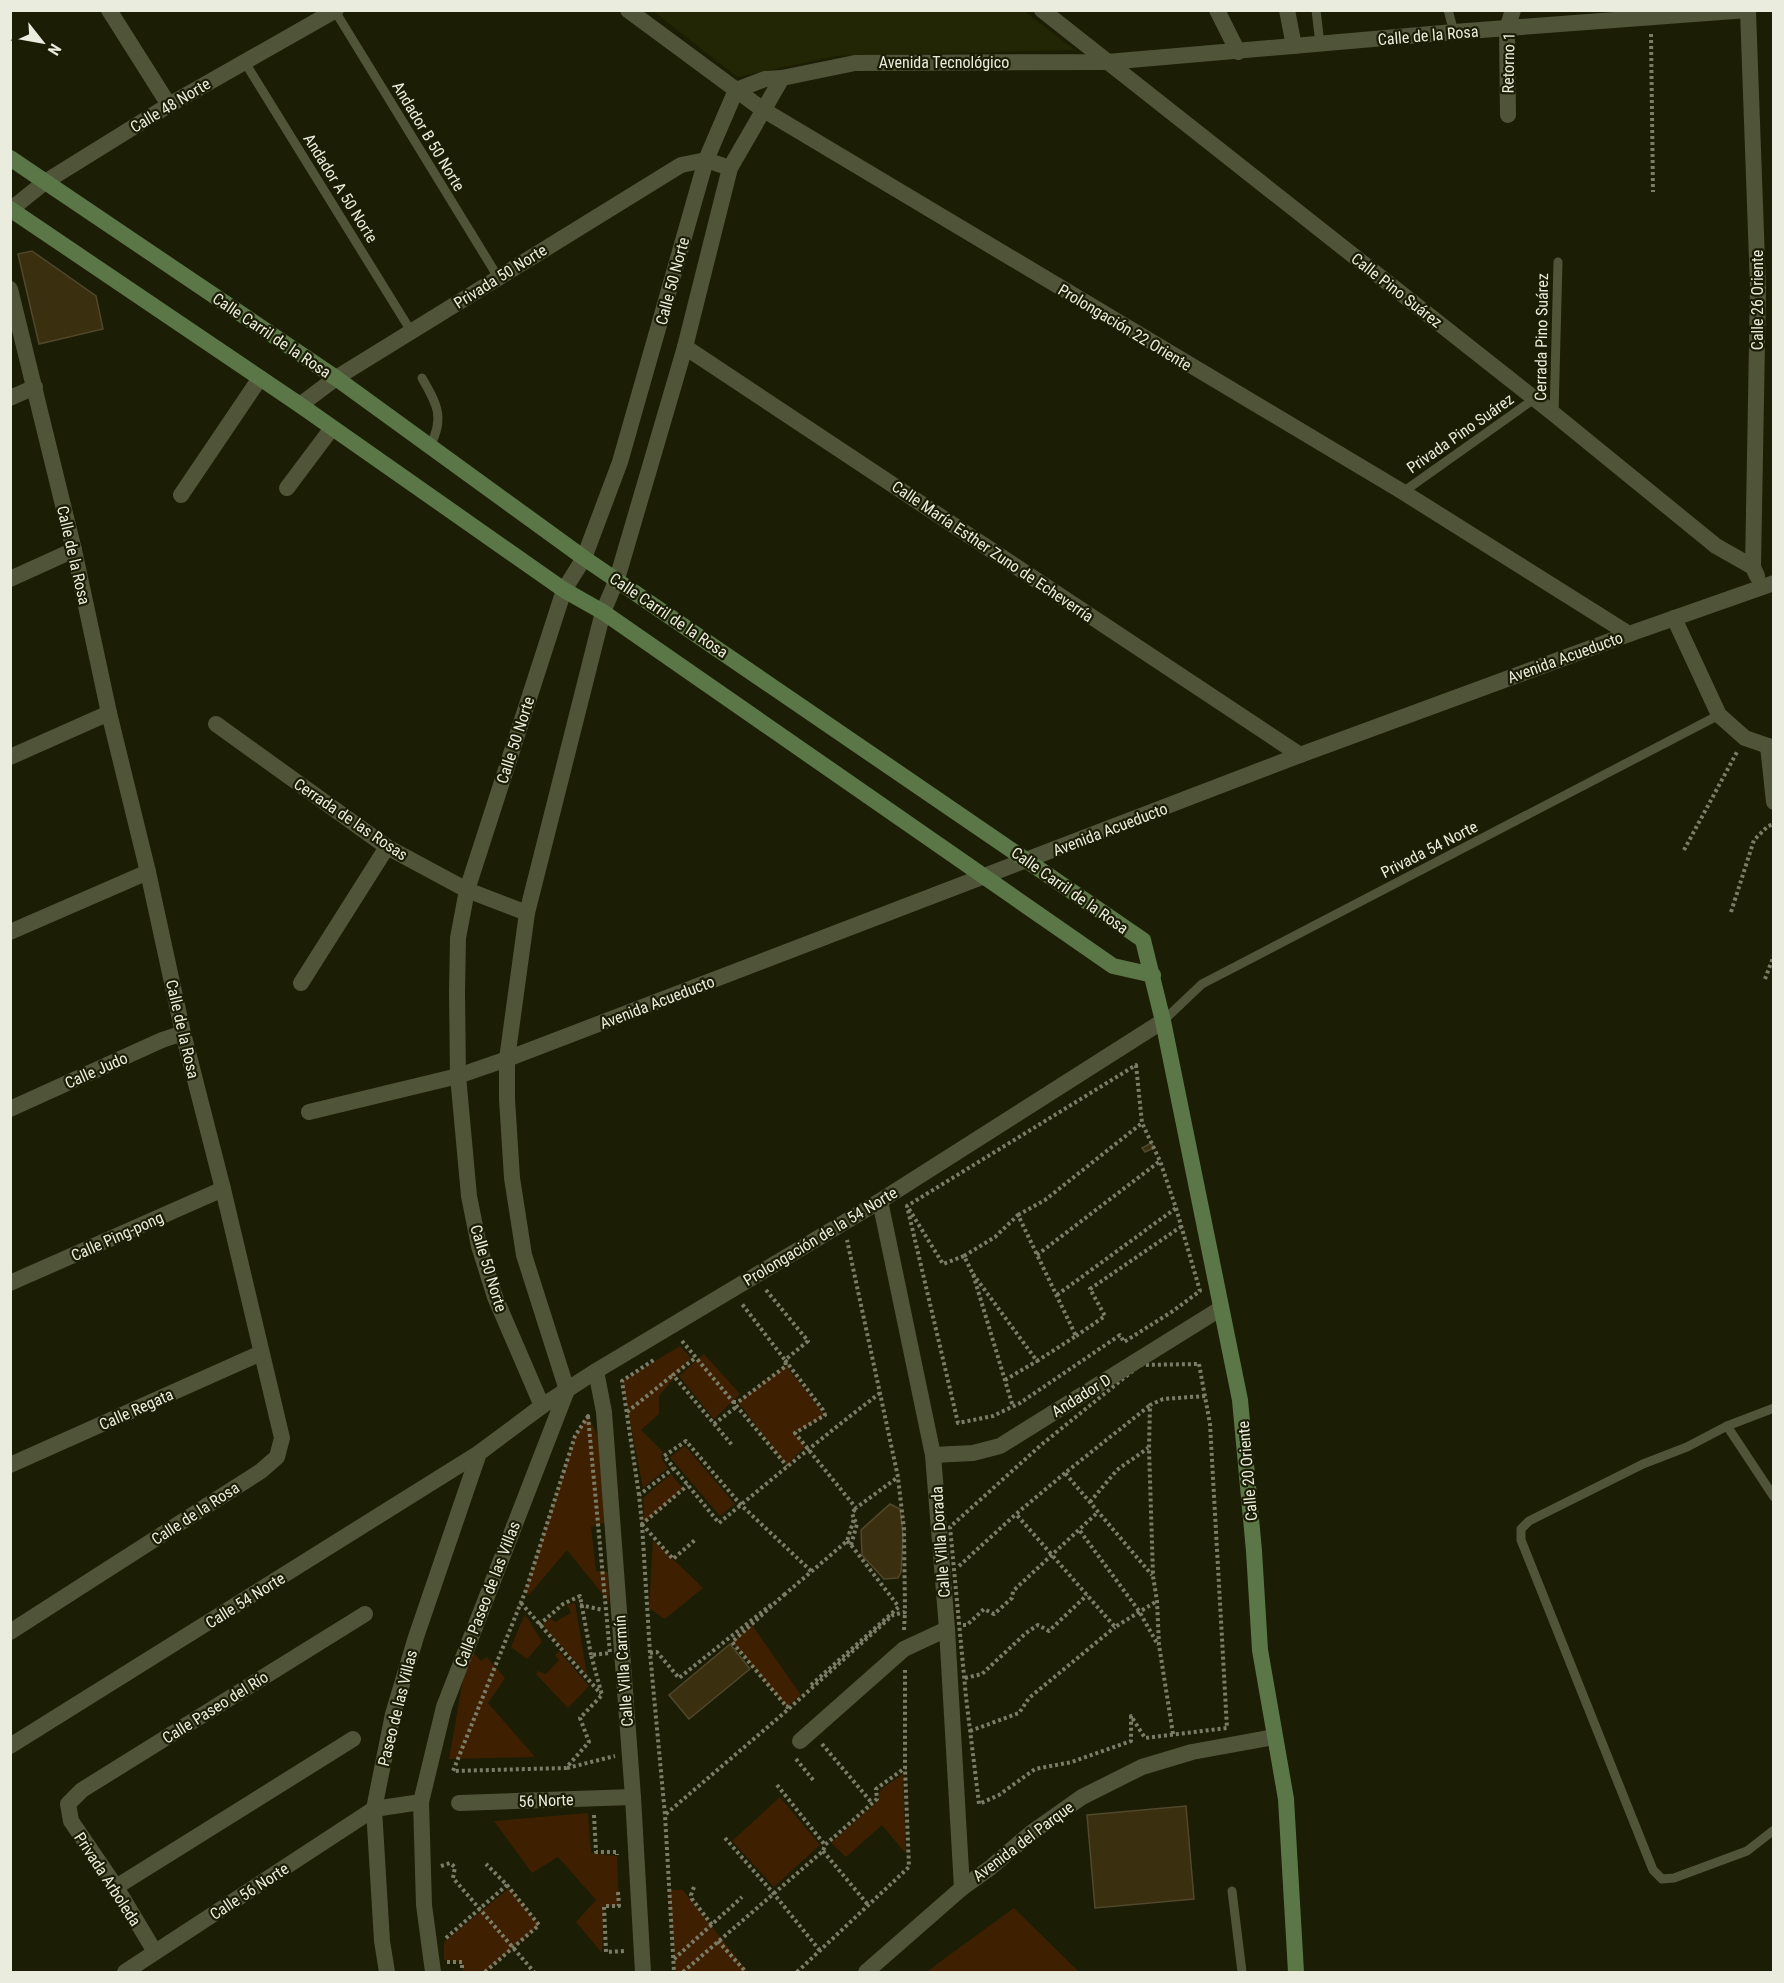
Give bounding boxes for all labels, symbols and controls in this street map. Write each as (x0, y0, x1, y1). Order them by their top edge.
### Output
north arrow (12, 12, 72, 72)
street label: Calle de la Rosa (1377, 22, 1479, 49)
street label: Retorno 1 (1498, 32, 1519, 94)
text: N (44, 40, 65, 59)
street label: Avenida Tecnológico (879, 53, 1009, 72)
street label: Calle 48 Norte (127, 74, 214, 137)
street label: Andador B 50 Norte (388, 78, 469, 194)
street label: Andador A 50 Norte (299, 130, 382, 246)
street label: Calle 50 Norte (652, 235, 693, 327)
street label: Privada 50 Norte (450, 240, 550, 313)
street label: Calle Pino Suárez (1347, 249, 1446, 332)
street label: Calle 26 Oriente (1748, 250, 1767, 350)
street label: Cerrada Pino Suárez (1531, 273, 1552, 401)
street label: Prolongación 22 Oriente (1055, 280, 1195, 375)
street label: Calle Carril de la Rosa (209, 289, 334, 382)
street label: Privada Pino Suárez (1403, 389, 1517, 477)
street label: Calle María Esther Zuno de Echeverría (888, 477, 1097, 626)
street label: Calle de la Rosa (53, 504, 94, 606)
street label: Calle Carril de la Rosa (606, 569, 731, 662)
street label: Avenida Acueducto (1505, 628, 1625, 687)
street label: Calle 50 Norte (493, 694, 538, 786)
street label: Cerrada de las Rosas (290, 774, 411, 865)
street label: Avenida Acueducto (1050, 799, 1170, 860)
street label: Privada 54 Norte (1378, 817, 1481, 882)
street label: Calle Carril de la Rosa (1008, 843, 1132, 938)
street label: Avenida Acueducto (597, 972, 717, 1033)
street label: Calle de la Rosa (162, 978, 203, 1080)
street label: Calle Judo (62, 1048, 131, 1093)
street label: Prolongación de la 54 Norte (740, 1183, 901, 1290)
street label: Calle Ping-pong (68, 1208, 166, 1265)
street label: Calle 50 Norte (466, 1222, 511, 1314)
street label: Andador D (1048, 1370, 1114, 1421)
street label: Calle Regata (96, 1385, 176, 1434)
street label: Calle 20 Oriente (1234, 1420, 1261, 1522)
street label: Calle de la Rosa (148, 1478, 243, 1549)
street label: Calle Villa Dorada (927, 1486, 954, 1598)
street label: Calle Paseo de las Villas (451, 1519, 524, 1670)
street label: Calle 54 Norte (202, 1568, 289, 1632)
street label: Calle Villa Carmín (610, 1615, 637, 1727)
street label: Paseo de las Villas (374, 1648, 421, 1768)
street label: Calle Paseo del Río (159, 1667, 272, 1748)
street label: 56 Norte (518, 1790, 574, 1811)
street label: Avenida del Parque (969, 1797, 1077, 1885)
street label: Privada Arboleda (70, 1829, 145, 1930)
street label: Calle 56 Norte (206, 1859, 292, 1924)

